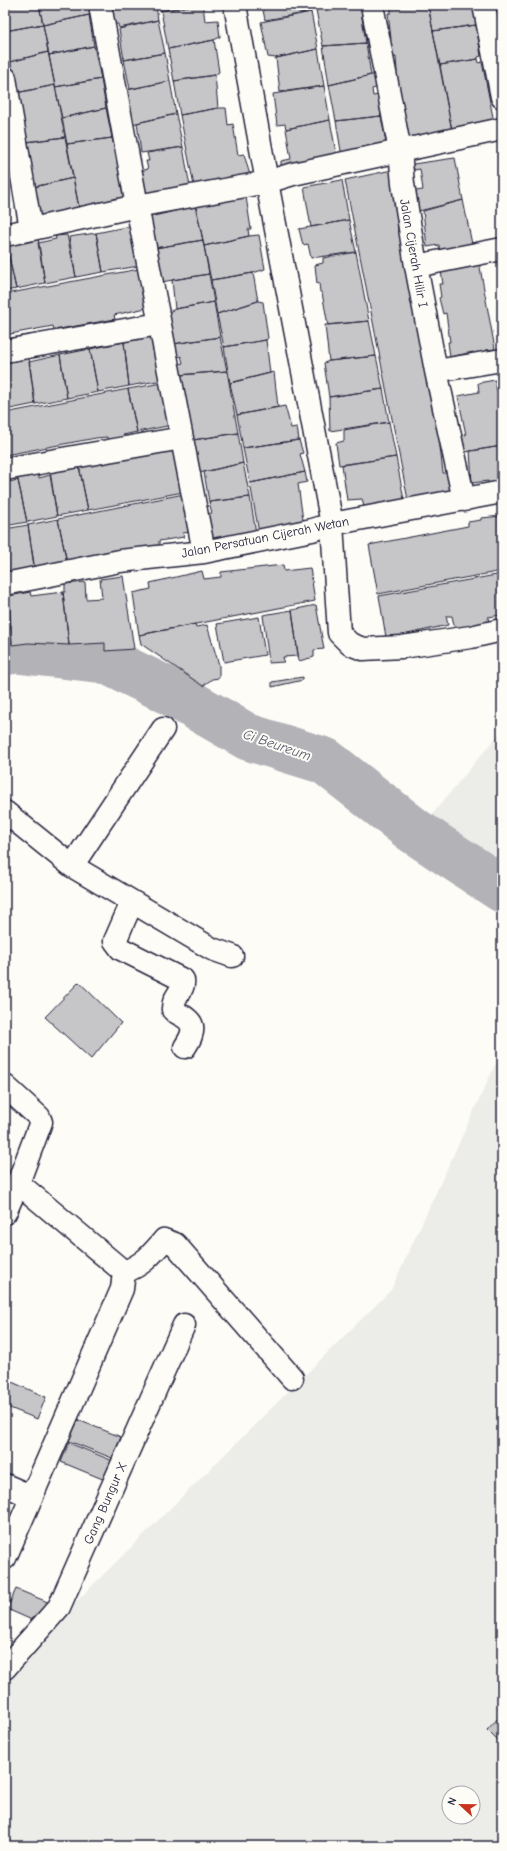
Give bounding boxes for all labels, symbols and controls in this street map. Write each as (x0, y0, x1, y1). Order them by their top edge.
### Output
street label: Jalan Cijerah Hilir I (397, 198, 431, 308)
street label: Jalan Persatuan Cijerah Wetan (180, 513, 350, 561)
water label: Ci Beureum (241, 725, 313, 765)
street label: Gang Bungur X (80, 1460, 130, 1546)
north arrow (441, 1785, 481, 1825)
text: N (445, 1796, 460, 1807)

